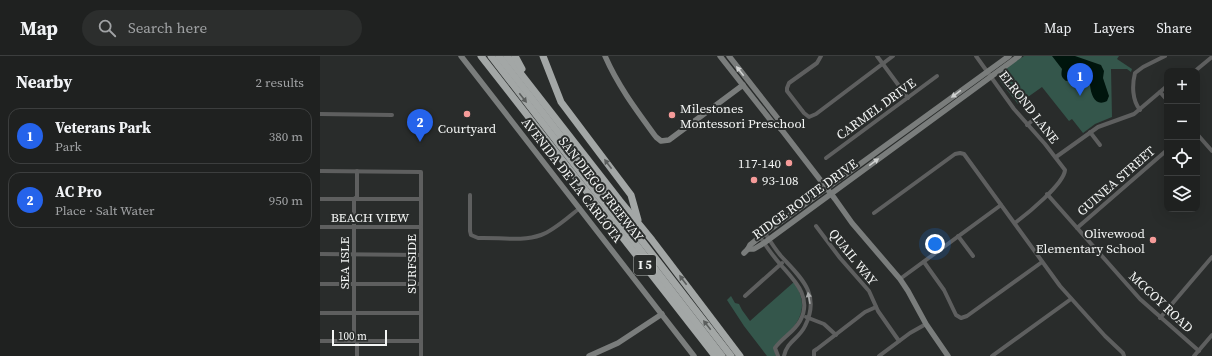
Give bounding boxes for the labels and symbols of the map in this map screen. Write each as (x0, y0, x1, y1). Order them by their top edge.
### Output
pin: 1 (1067, 63, 1093, 96)
one-way arrow (736, 65, 745, 76)
street label: ELROND LANE (995, 67, 1063, 147)
street label: CARMEL DRIVE (833, 74, 919, 144)
one-way arrow (951, 90, 962, 98)
one-way arrow (519, 93, 527, 103)
place label: Milestones Montessori Preschool (680, 100, 805, 132)
pin: 2 (407, 109, 433, 142)
marker: Courtyard (462, 109, 472, 119)
marker: Milestones Montessori Preschool (667, 110, 677, 120)
street label: AVENIDA DE LA CARLOTA (518, 114, 626, 246)
place label: Courtyard (438, 120, 497, 137)
street label: SAN DIEGO FREEWAY (555, 133, 648, 245)
street label: GUINEA STREET (1073, 142, 1159, 220)
place label: 117-140 (738, 155, 781, 172)
street label: RIDGE ROUTE DRIVE (749, 155, 861, 243)
one-way arrow (603, 158, 612, 169)
marker: 117-140 (784, 158, 794, 168)
one-way arrow (869, 158, 879, 166)
place label: 93-108 (762, 172, 799, 189)
marker: 93-108 (749, 175, 759, 185)
street label: BEACH VIEW (331, 209, 410, 226)
street label: QUAIL WAY (825, 225, 881, 289)
place label: Olivewood Elementary School (1036, 225, 1146, 257)
street label: SURFSIDE (403, 234, 420, 294)
your location (925, 234, 945, 254)
marker: Olivewood Elementary School (1148, 235, 1158, 245)
street label: SEA ISLE (336, 236, 353, 289)
road number: I 5 (634, 255, 656, 275)
street label: MCCOY ROAD (1125, 268, 1197, 336)
one-way arrow (679, 275, 687, 286)
one-way arrow (806, 292, 812, 304)
one-way arrow (703, 320, 711, 331)
scale bar (332, 328, 387, 347)

